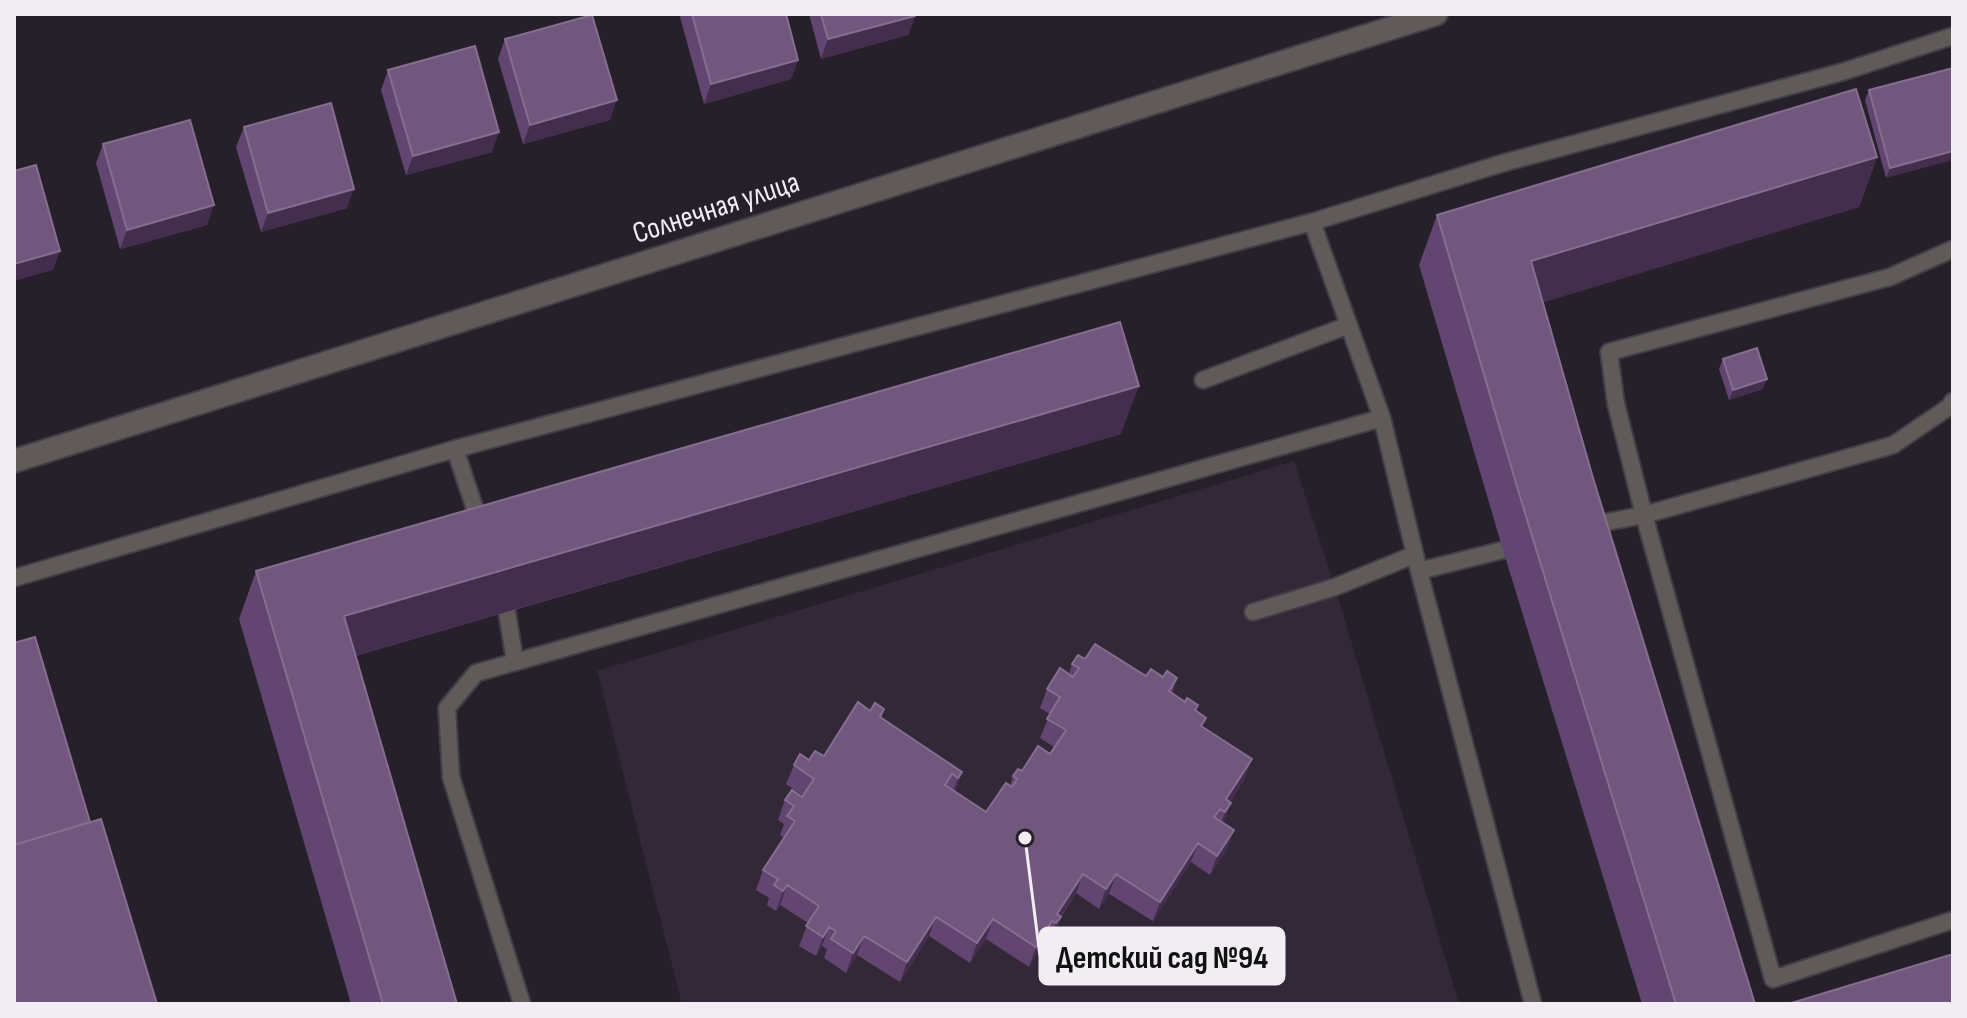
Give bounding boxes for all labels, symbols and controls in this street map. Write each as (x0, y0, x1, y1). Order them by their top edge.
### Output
street label: Солнечная улица (628, 164, 804, 252)
callout: Детский сад №94 (1040, 928, 1284, 984)
text: Детский сад №94 (1056, 939, 1268, 978)

